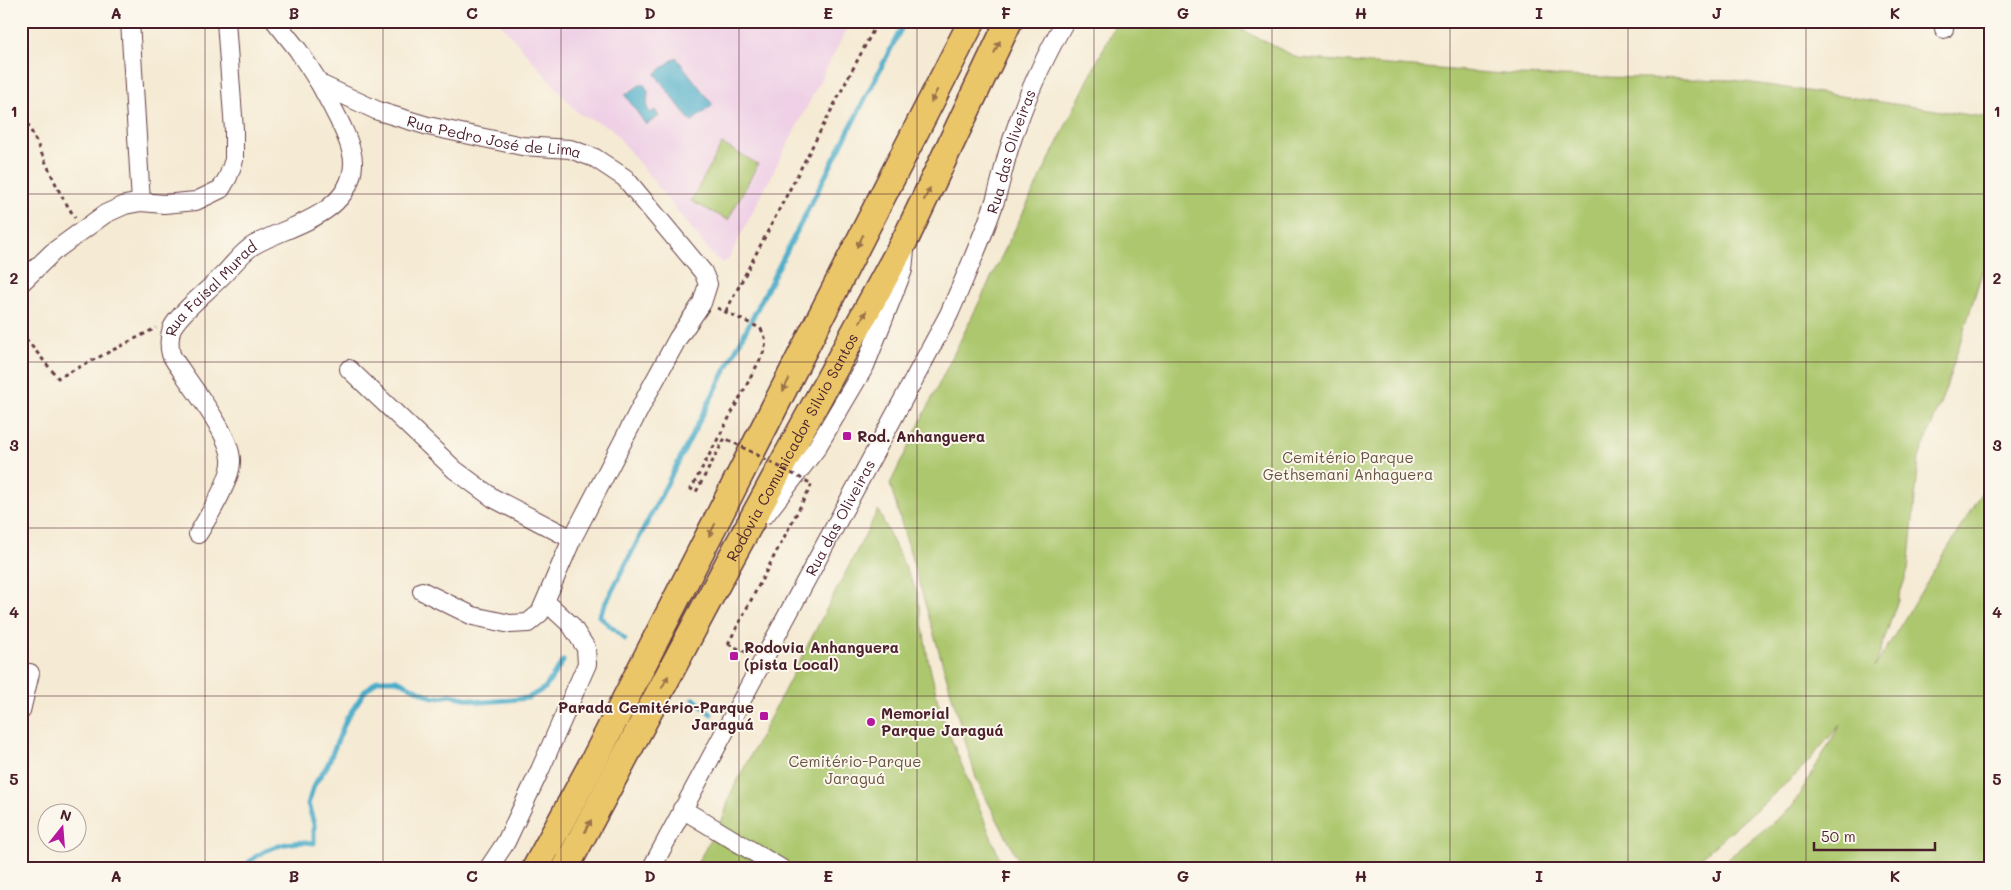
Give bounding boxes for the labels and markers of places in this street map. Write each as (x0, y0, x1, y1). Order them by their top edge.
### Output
place label: Rod. Anhanguera (857, 426, 985, 446)
marker: Rod. Anhanguera (841, 430, 853, 442)
place label: Rodovia Anhanguera (pista Local) (744, 637, 899, 674)
marker: Rodovia Anhanguera (pista Local) (728, 650, 740, 662)
place label: Parada Cemitério-Parque Jaraguá (558, 697, 754, 734)
place label: Memorial Parque Jaraguá (881, 703, 1004, 740)
marker: Parada Cemitério-Parque Jaraguá (758, 710, 770, 722)
marker: Memorial Parque Jaraguá (865, 716, 877, 728)

